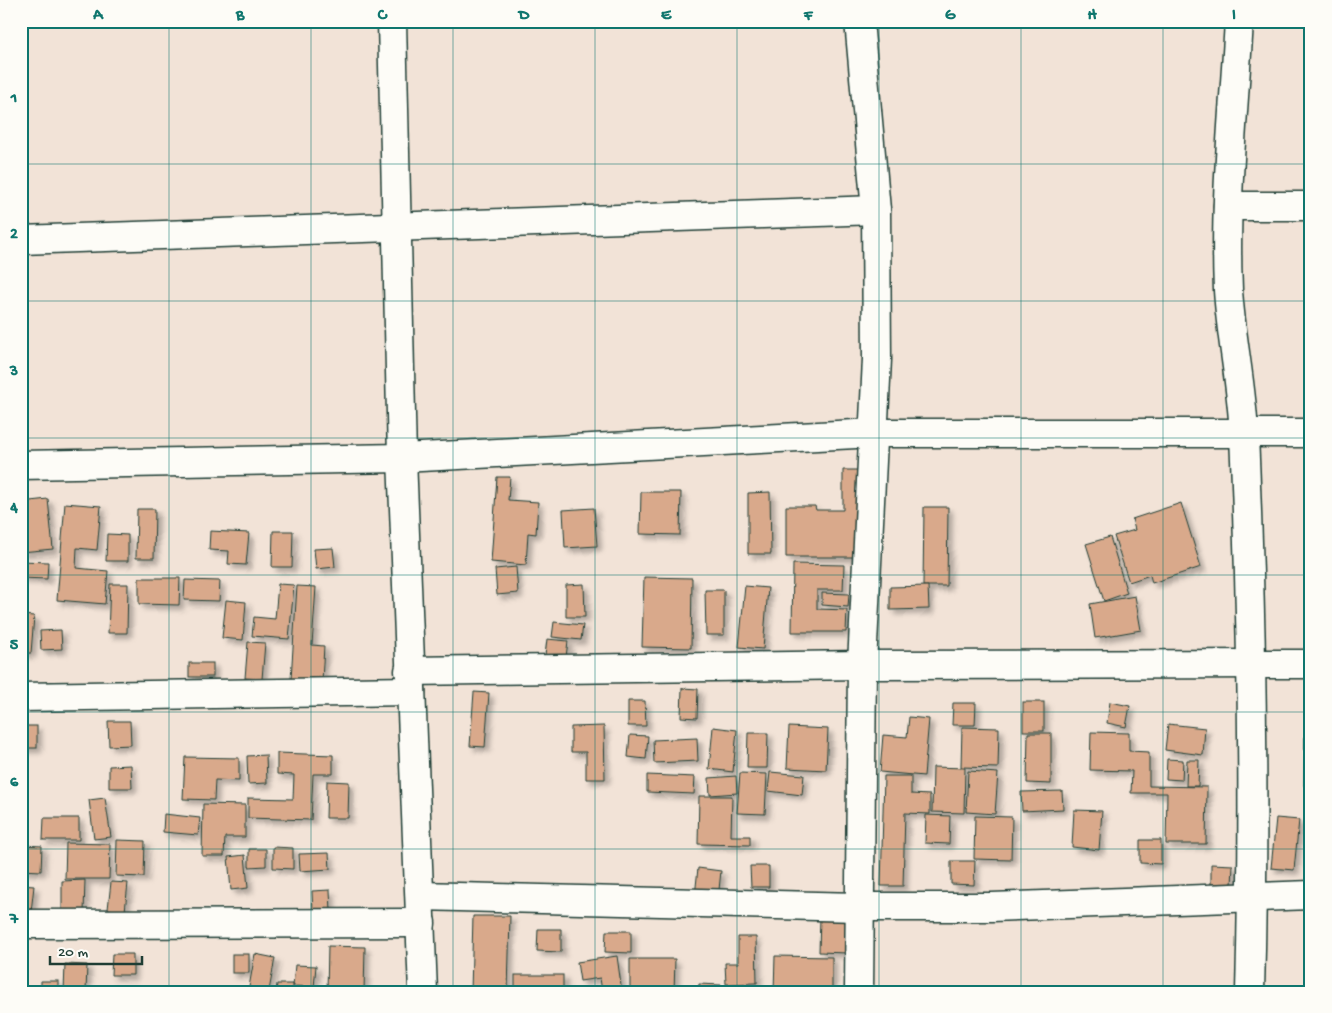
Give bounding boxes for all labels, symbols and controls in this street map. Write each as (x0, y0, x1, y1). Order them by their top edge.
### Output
text: A (92, 7, 104, 26)
text: B (235, 7, 245, 26)
text: C (377, 7, 388, 26)
text: D (517, 7, 530, 26)
text: E (661, 7, 672, 26)
text: F (803, 7, 814, 26)
text: G (945, 7, 956, 26)
text: H (1087, 7, 1097, 26)
text: I (1232, 7, 1236, 26)
text: 1 (10, 90, 17, 109)
text: 2 (10, 226, 18, 245)
text: 3 (9, 363, 18, 382)
text: 4 (9, 500, 18, 519)
text: 5 (10, 637, 19, 656)
text: 6 (10, 774, 19, 793)
text: 7 (9, 911, 19, 930)
scale bar (50, 933, 142, 965)
text: 20 m (58, 944, 88, 962)

